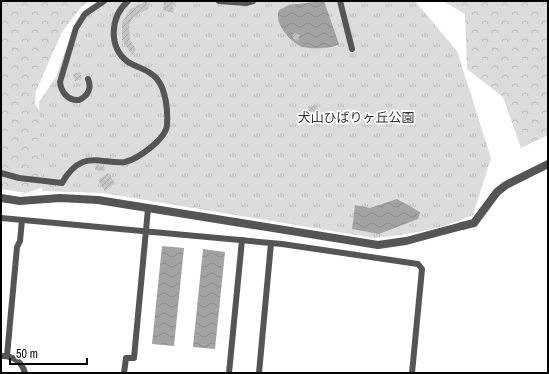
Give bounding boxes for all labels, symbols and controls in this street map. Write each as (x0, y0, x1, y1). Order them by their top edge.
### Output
park label: 犬山ひばりヶ丘公園 (297, 109, 415, 126)
scale bar (10, 340, 87, 366)
text: 50 m (16, 346, 38, 362)

